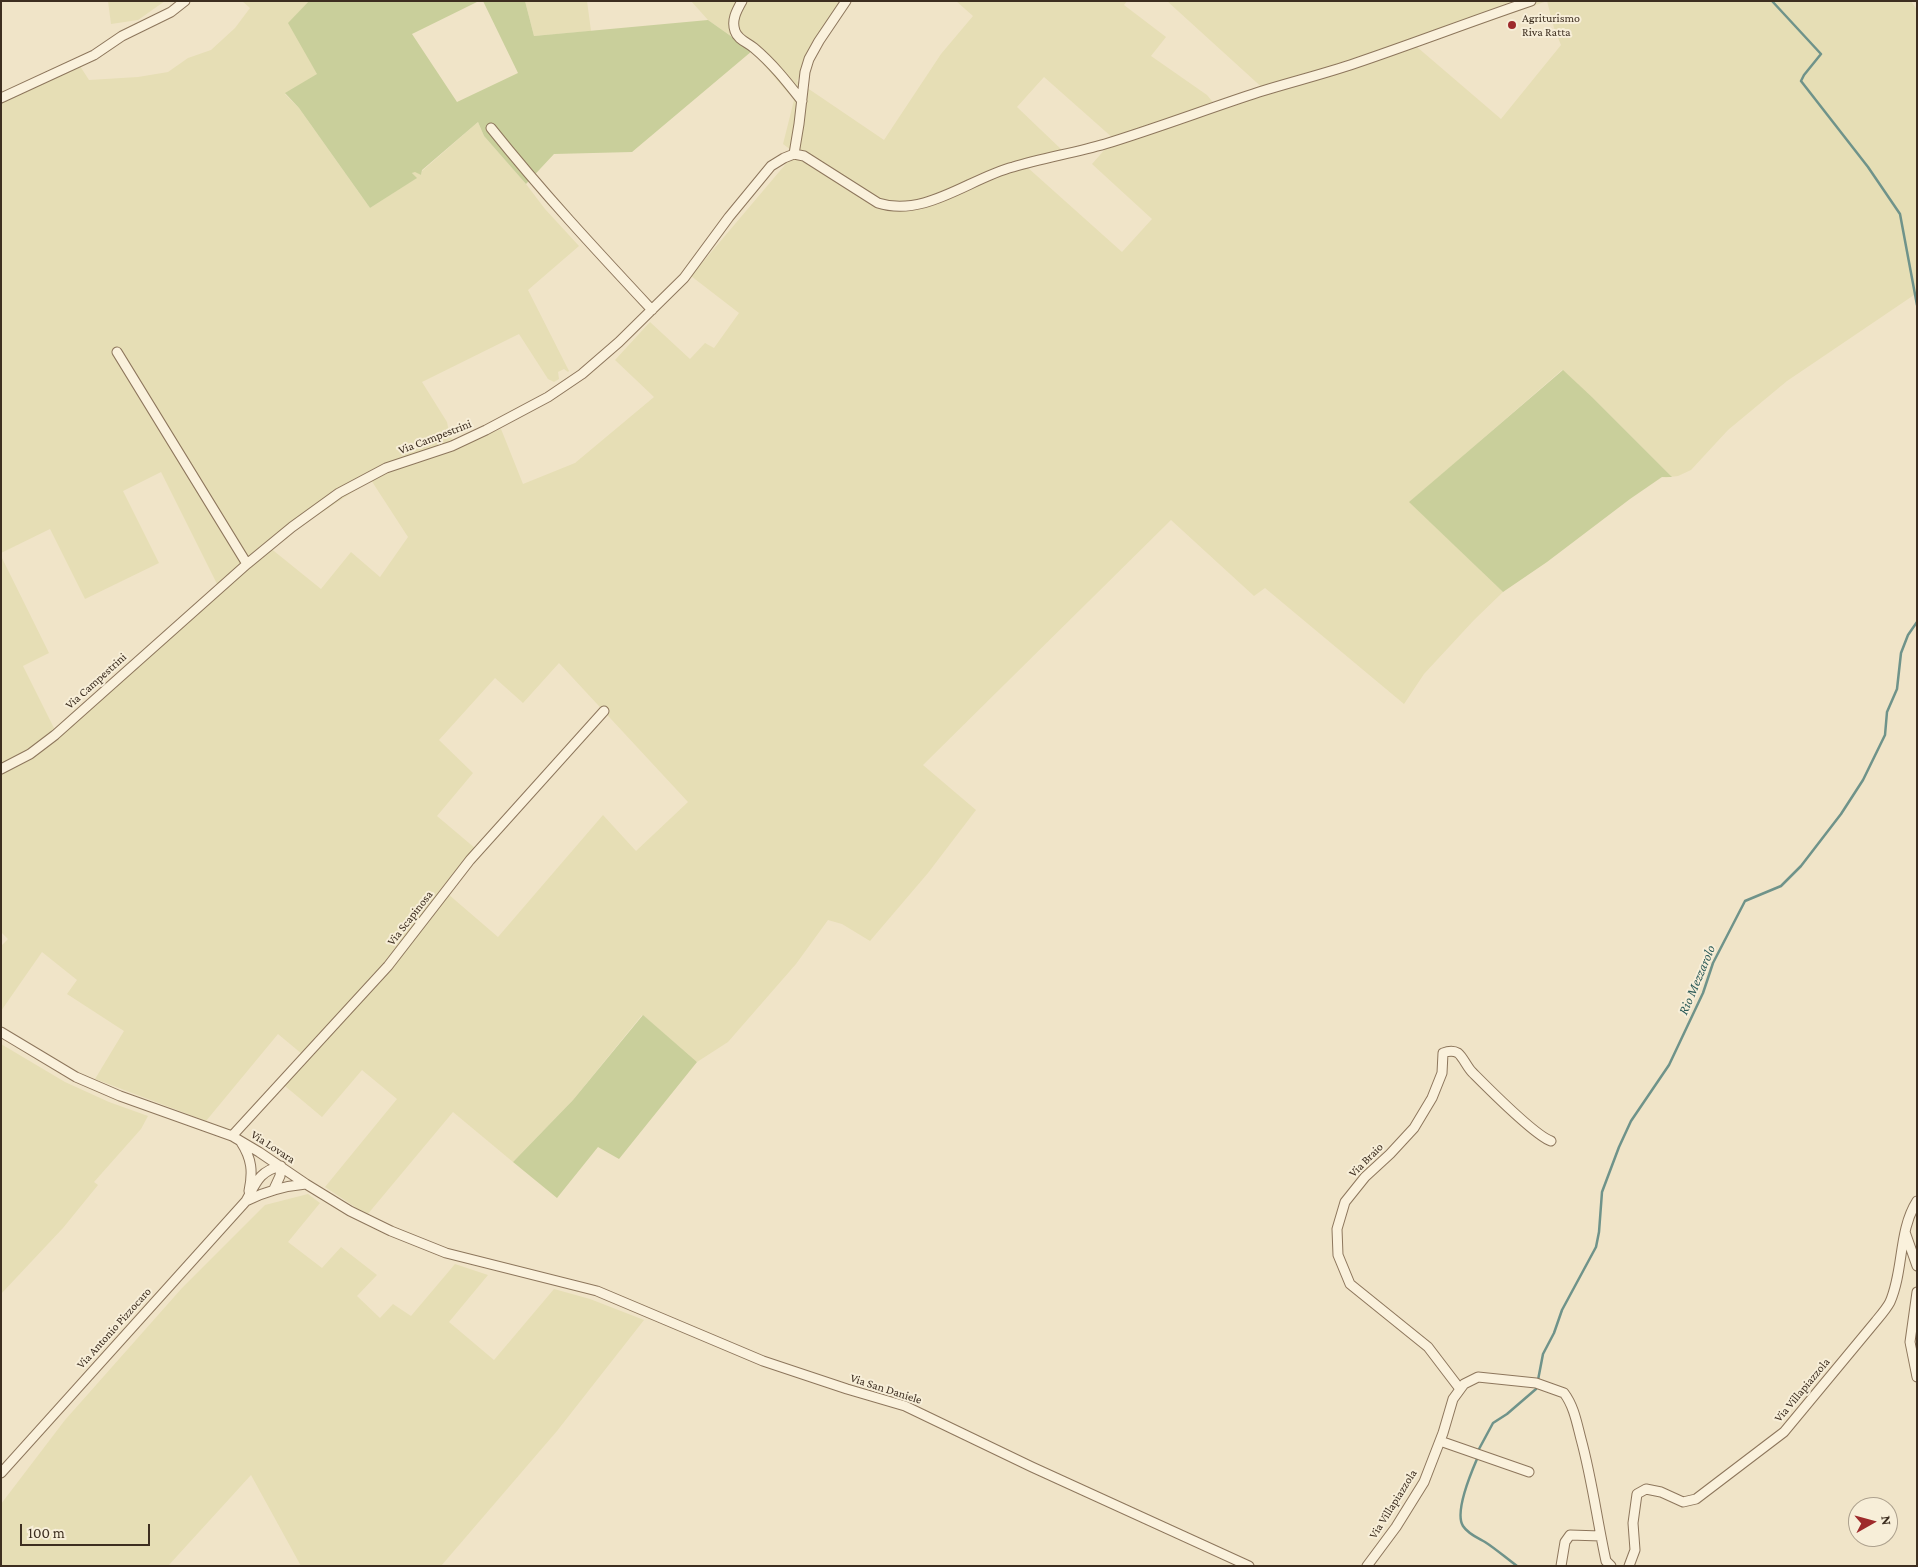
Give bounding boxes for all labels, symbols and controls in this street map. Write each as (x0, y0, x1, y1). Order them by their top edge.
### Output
place label: Agriturismo Riva Ratta (1522, 11, 1580, 39)
marker: Agriturismo Riva Ratta (1506, 19, 1518, 31)
street label: Via Campestrini (396, 416, 474, 458)
street label: Via Campestrini (63, 650, 129, 712)
street label: Via Scapinosa (384, 888, 436, 948)
water label: Rio Mezzarolo (1675, 943, 1719, 1017)
street label: Via Lovara (248, 1127, 298, 1167)
street label: Via Braio (1346, 1140, 1386, 1180)
street label: Via Antonio Pizzocaro (74, 1284, 154, 1372)
street label: Via Villapiazzola (1771, 1355, 1833, 1425)
street label: Via San Daniele (848, 1371, 924, 1407)
street label: Via Villapiazzola (1366, 1467, 1420, 1541)
north arrow (1848, 1497, 1898, 1547)
scale bar (22, 1514, 152, 1546)
text: N (1878, 1515, 1895, 1526)
text: 100 m (28, 1525, 65, 1541)

